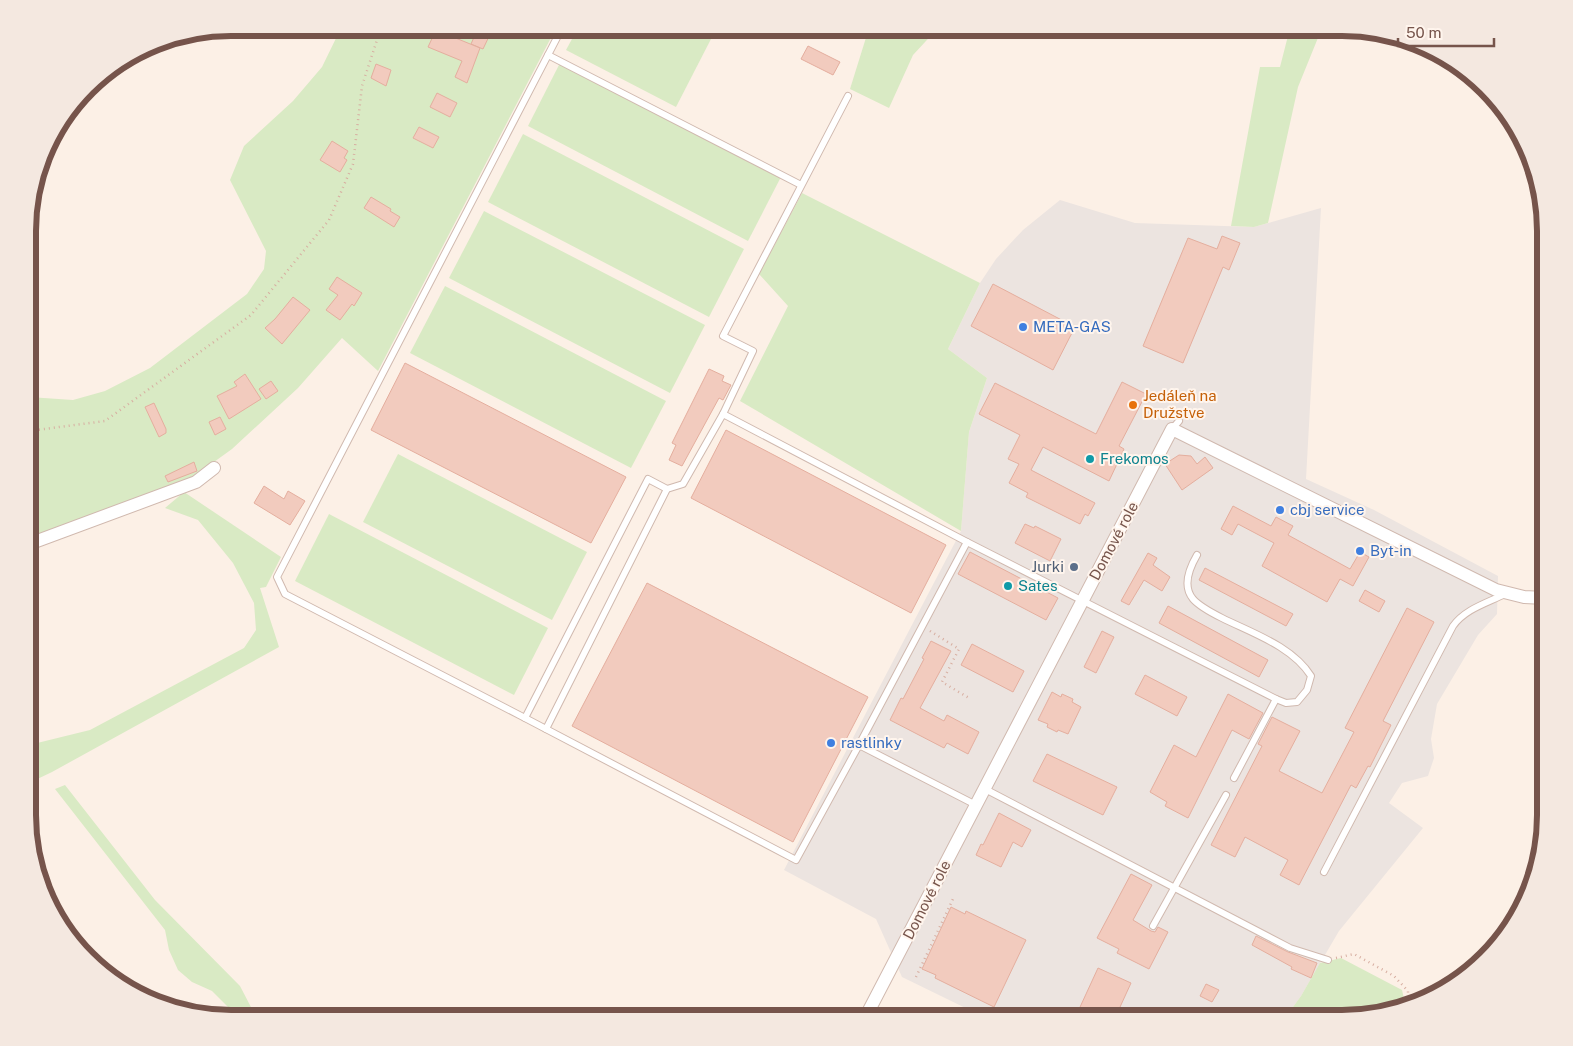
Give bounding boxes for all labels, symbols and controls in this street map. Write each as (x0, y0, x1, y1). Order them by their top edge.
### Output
scale bar (1398, 15, 1494, 47)
text: 50 m (1406, 24, 1441, 41)
place label: META-GAS (1033, 318, 1111, 335)
marker: META-GAS (1017, 321, 1029, 333)
place label: Jedáleň na Družstve (1143, 387, 1216, 421)
marker: Jedáleň na Družstve (1127, 399, 1139, 411)
place label: Frekomos (1100, 450, 1169, 467)
marker: Frekomos (1084, 453, 1096, 465)
street label: Domové role (1086, 499, 1141, 583)
place label: cbj service (1290, 501, 1365, 518)
marker: cbj service (1274, 504, 1286, 516)
place label: Byt-in (1370, 542, 1412, 559)
marker: Byt-in (1354, 545, 1366, 557)
place label: Jurki (1031, 558, 1064, 575)
marker: Jurki (1068, 561, 1080, 573)
place label: Sates (1018, 577, 1058, 594)
marker: Sates (1002, 580, 1014, 592)
place label: rastlinky (841, 734, 902, 751)
marker: rastlinky (825, 737, 837, 749)
street label: Domové role (899, 857, 954, 942)

